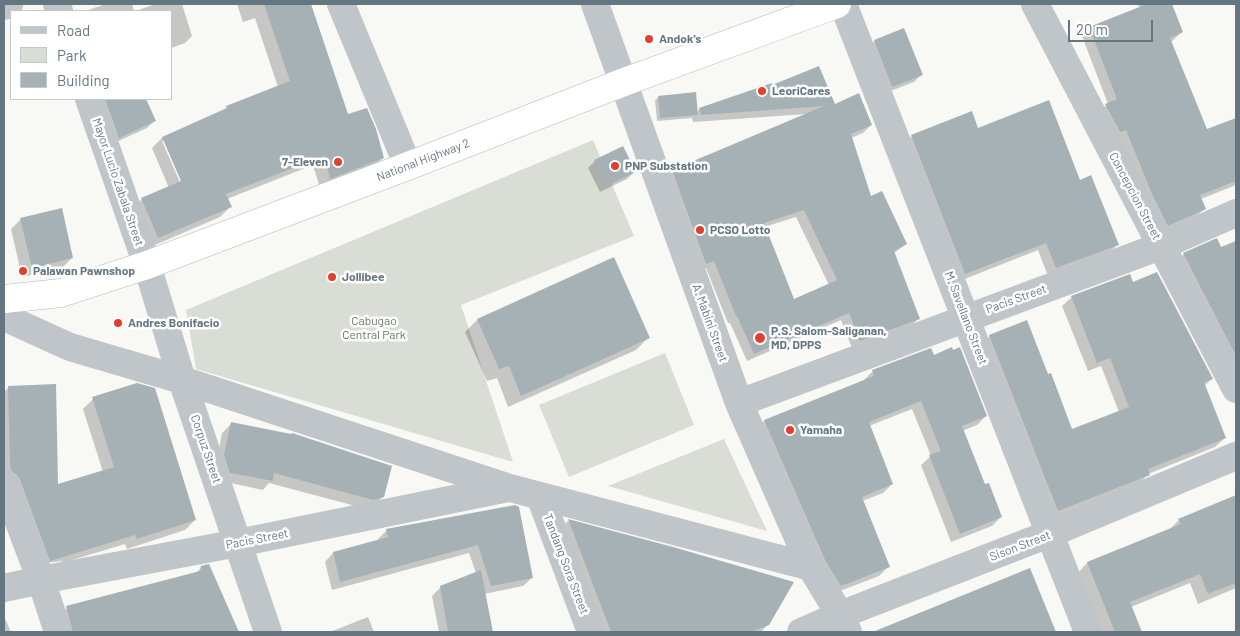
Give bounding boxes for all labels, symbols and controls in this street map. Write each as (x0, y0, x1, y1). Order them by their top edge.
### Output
legend (10, 10, 172, 100)
scale bar (1070, 10, 1155, 42)
text: 20 m (1076, 20, 1108, 38)
text: Road (57, 21, 90, 39)
place label: Andok's (659, 32, 701, 46)
marker: Andok's (643, 33, 655, 45)
text: Park (57, 46, 86, 64)
text: Building (57, 71, 110, 89)
place label: LeoriCares (772, 84, 830, 98)
marker: LeoriCares (756, 85, 768, 97)
street label: Mayor Lucio Zabala Street (89, 116, 147, 248)
street label: National Highway 2 (374, 136, 472, 184)
street label: Concepcion Street (1106, 150, 1164, 242)
place label: 7-Eleven (282, 155, 328, 169)
marker: 7-Eleven (332, 156, 344, 168)
place label: PNP Substation (625, 159, 708, 173)
marker: PNP Substation (609, 160, 621, 172)
place label: PCSO Lotto (710, 223, 771, 237)
marker: PCSO Lotto (694, 224, 706, 236)
place label: Palawan Pawnshop (33, 264, 135, 278)
marker: Palawan Pawnshop (17, 265, 29, 277)
street label: M. Savellano Street (942, 269, 990, 367)
place label: Jollibee (342, 270, 384, 284)
marker: Jollibee (326, 271, 338, 283)
street label: Pacis Street (984, 281, 1048, 317)
street label: A. Mabini Street (689, 282, 731, 364)
park label: Cabugao Central Park (342, 314, 406, 342)
place label: Andres Bonifacio (128, 316, 220, 330)
marker: Andres Bonifacio (112, 317, 124, 329)
place label: P.S. Salom-Saliganan, MD, DPPS (771, 324, 887, 352)
marker: P.S. Salom-Saliganan, MD, DPPS (753, 331, 767, 345)
street label: Corpuz Street (188, 413, 224, 485)
place label: Yamaha (800, 423, 842, 437)
marker: Yamaha (784, 424, 796, 436)
street label: Tandang Sora Street (540, 512, 592, 616)
street label: Pacis Street (224, 526, 290, 552)
street label: Sison Street (988, 528, 1052, 564)

